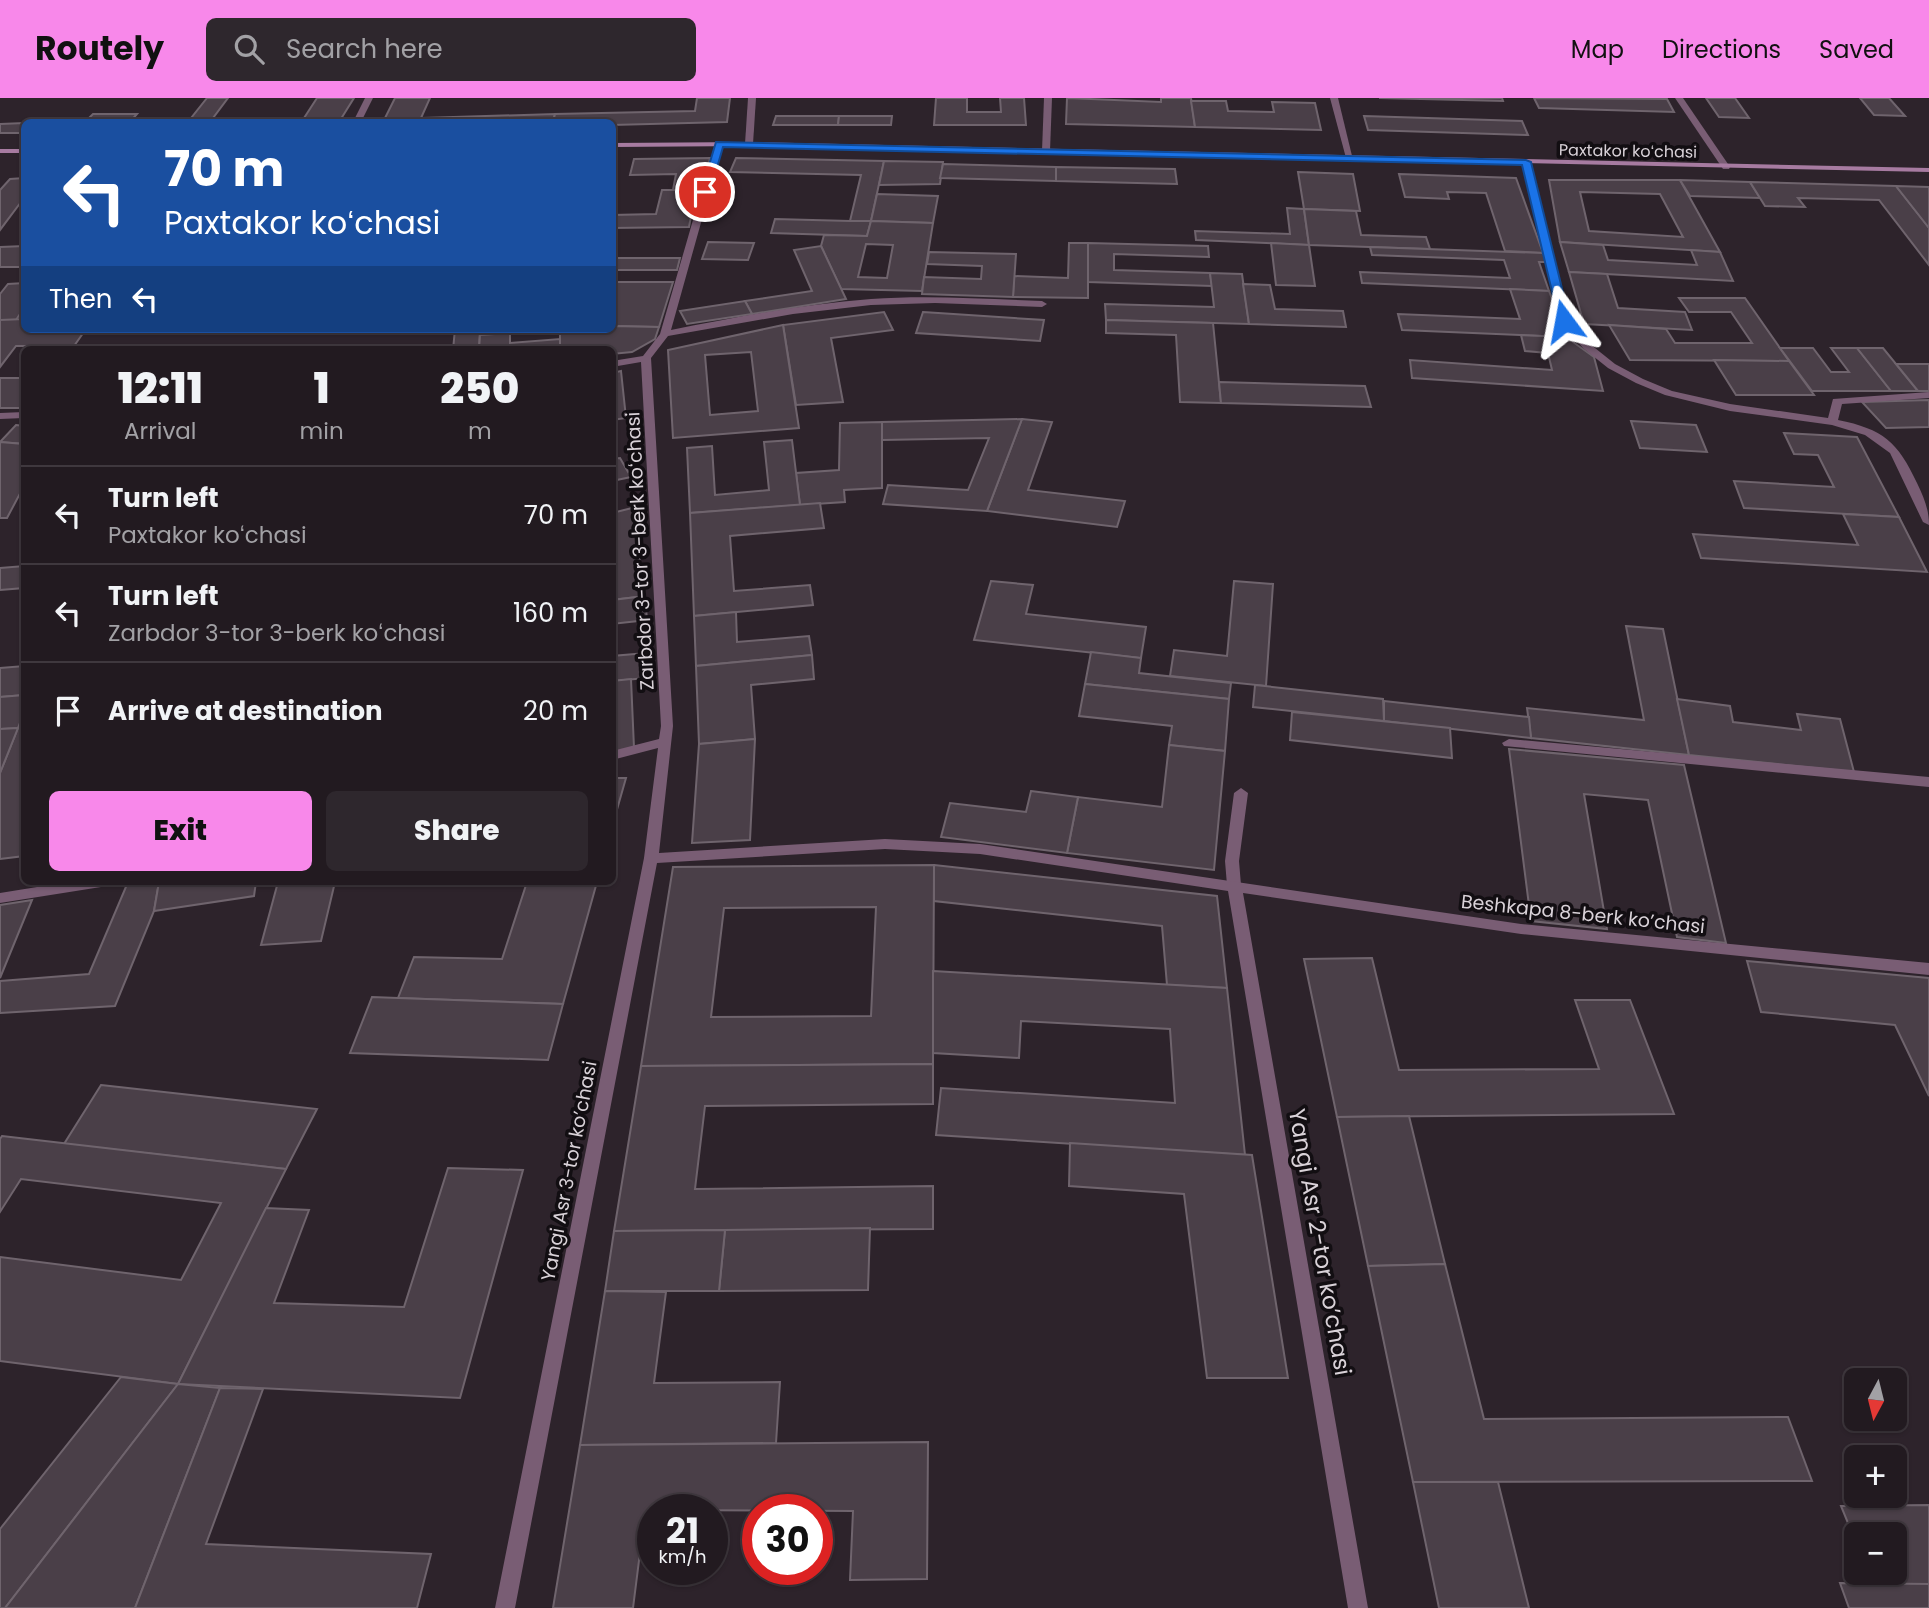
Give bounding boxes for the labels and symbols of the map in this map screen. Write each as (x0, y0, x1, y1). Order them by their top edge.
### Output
street label: Paxtakor koʻchasi (1559, 138, 1697, 164)
pin (675, 162, 735, 222)
position arrow (1527, 284, 1601, 358)
street label: Zarbdor 3-tor 3-berk koʻchasi (619, 411, 661, 691)
street label: Beshkapa 8-berk koʼchasi (1460, 888, 1706, 940)
street label: Yangi Asr 3-tor koʼchasi (534, 1059, 604, 1283)
street label: Yangi Asr 2-tor koʼchasi (1281, 1106, 1359, 1378)
north arrow (1844, 1368, 1908, 1432)
speed limit sign: 30 (742, 1494, 833, 1585)

